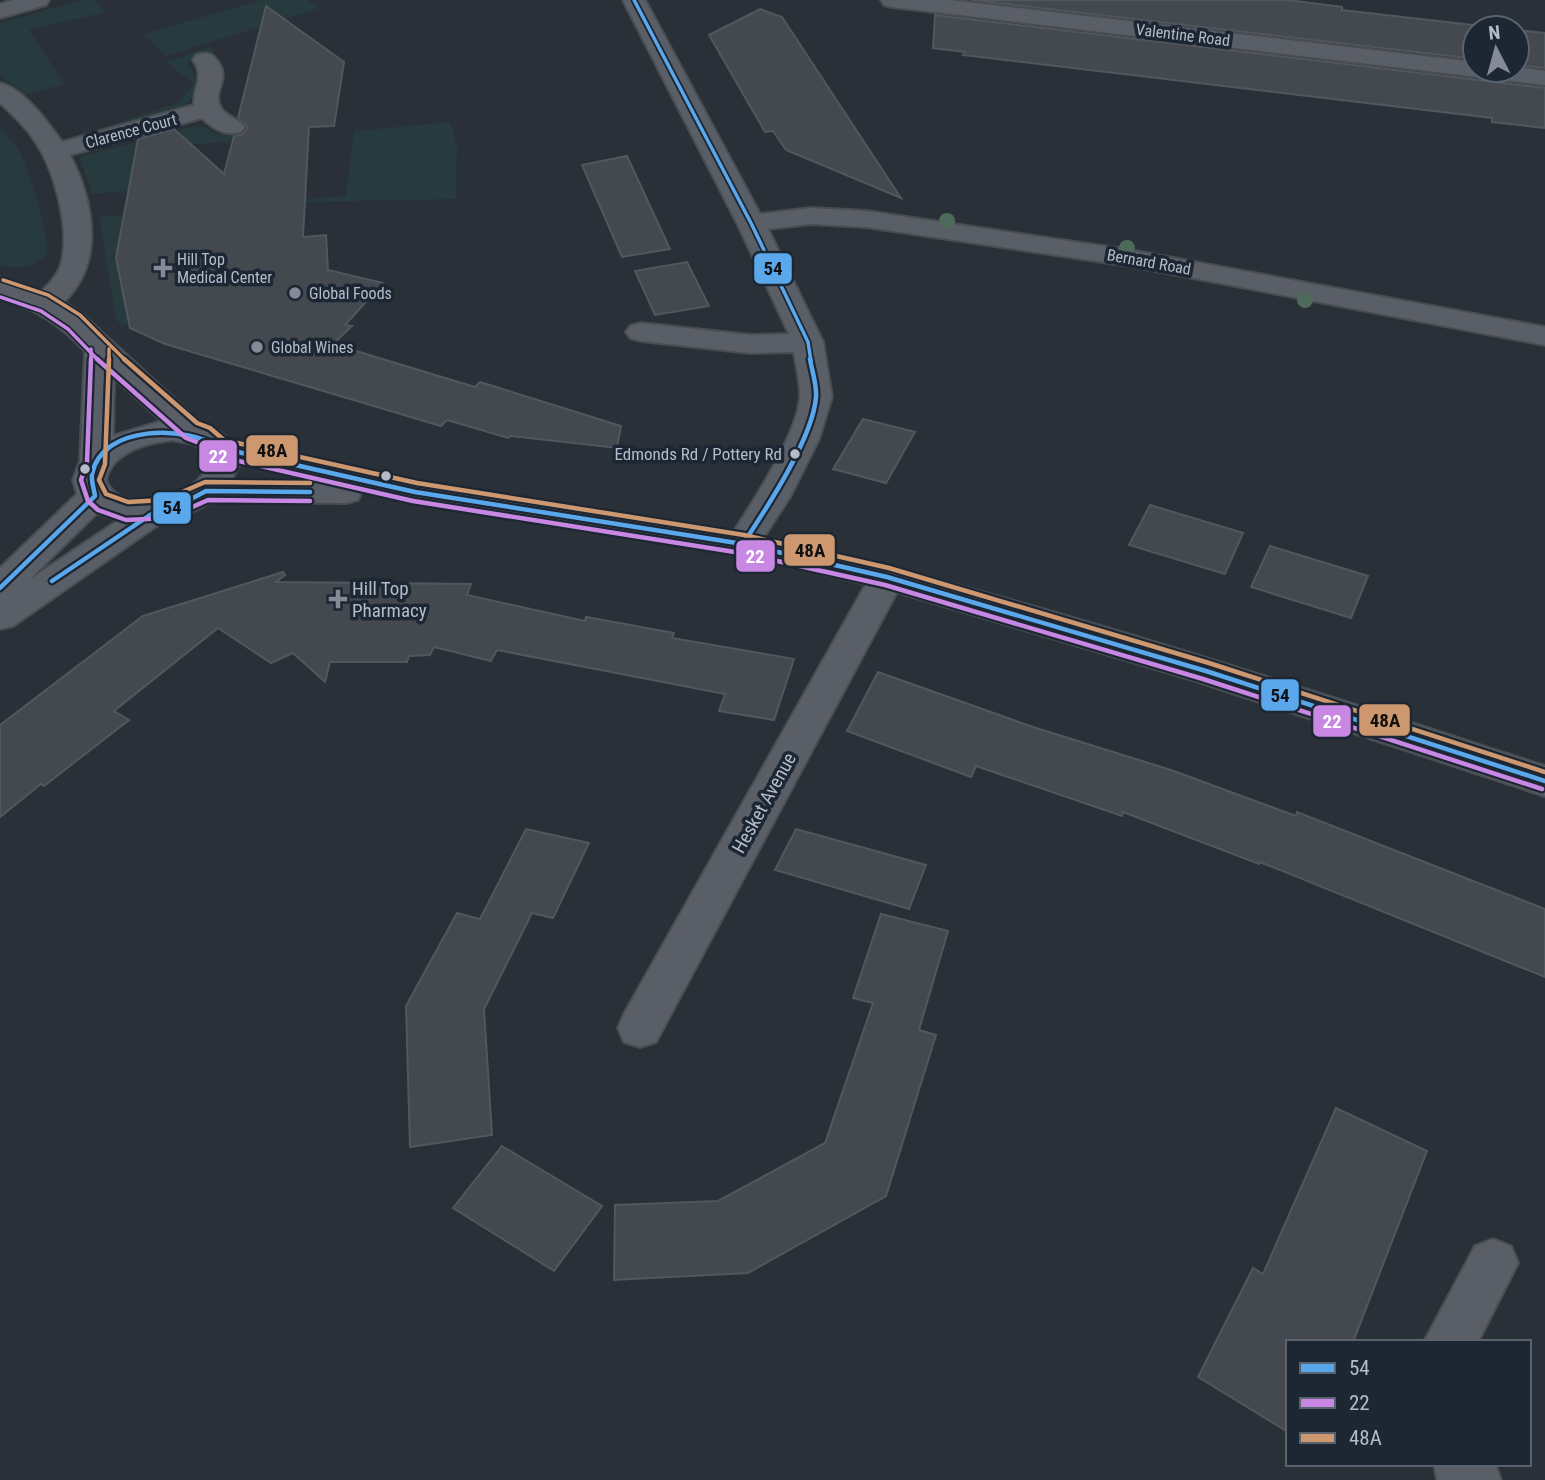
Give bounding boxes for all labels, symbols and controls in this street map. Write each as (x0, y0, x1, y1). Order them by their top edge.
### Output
north arrow (1461, 14, 1531, 84)
street label: Valentine Road (1135, 20, 1231, 50)
text: N (1487, 21, 1501, 45)
street label: Clarence Court (83, 110, 179, 152)
street label: Bernard Road (1106, 245, 1192, 279)
place label: Hill Top Medical Center (177, 250, 272, 287)
line badge: 54 (753, 252, 793, 285)
text: 54 (763, 257, 783, 280)
marker: Hill Top Medical Center (155, 260, 171, 276)
place label: Global Foods (309, 284, 392, 303)
marker: Global Foods (287, 285, 303, 301)
place label: Global Wines (271, 338, 353, 357)
marker: Global Wines (249, 339, 265, 355)
line badge: 48A (245, 434, 299, 467)
line badge: 22 (198, 439, 238, 473)
text: 48A (257, 439, 288, 462)
place label: Edmonds Rd / Pottery Rd (614, 444, 782, 464)
text: 22 (208, 445, 228, 468)
marker: Edmonds Rd / Pottery Rd (788, 447, 802, 461)
unlabelled marker (78, 462, 92, 476)
unlabelled marker (379, 469, 393, 483)
line badge: 54 (152, 491, 192, 525)
text: 54 (162, 496, 182, 519)
line badge: 48A (783, 533, 836, 567)
line badge: 22 (735, 539, 776, 573)
text: 48A (795, 539, 826, 562)
text: 22 (745, 545, 765, 568)
place label: Hill Top Pharmacy (352, 577, 427, 622)
marker: Hill Top Pharmacy (330, 591, 346, 607)
line badge: 54 (1260, 678, 1300, 712)
text: 54 (1270, 684, 1290, 707)
line badge: 48A (1358, 703, 1411, 737)
line badge: 22 (1312, 704, 1352, 738)
text: 48A (1370, 709, 1401, 732)
text: 22 (1322, 710, 1342, 733)
street label: Hesket Avenue (727, 749, 801, 857)
legend (1286, 1340, 1531, 1466)
text: 54 (1349, 1356, 1370, 1380)
text: 22 (1349, 1391, 1370, 1415)
text: 48A (1349, 1426, 1382, 1450)

